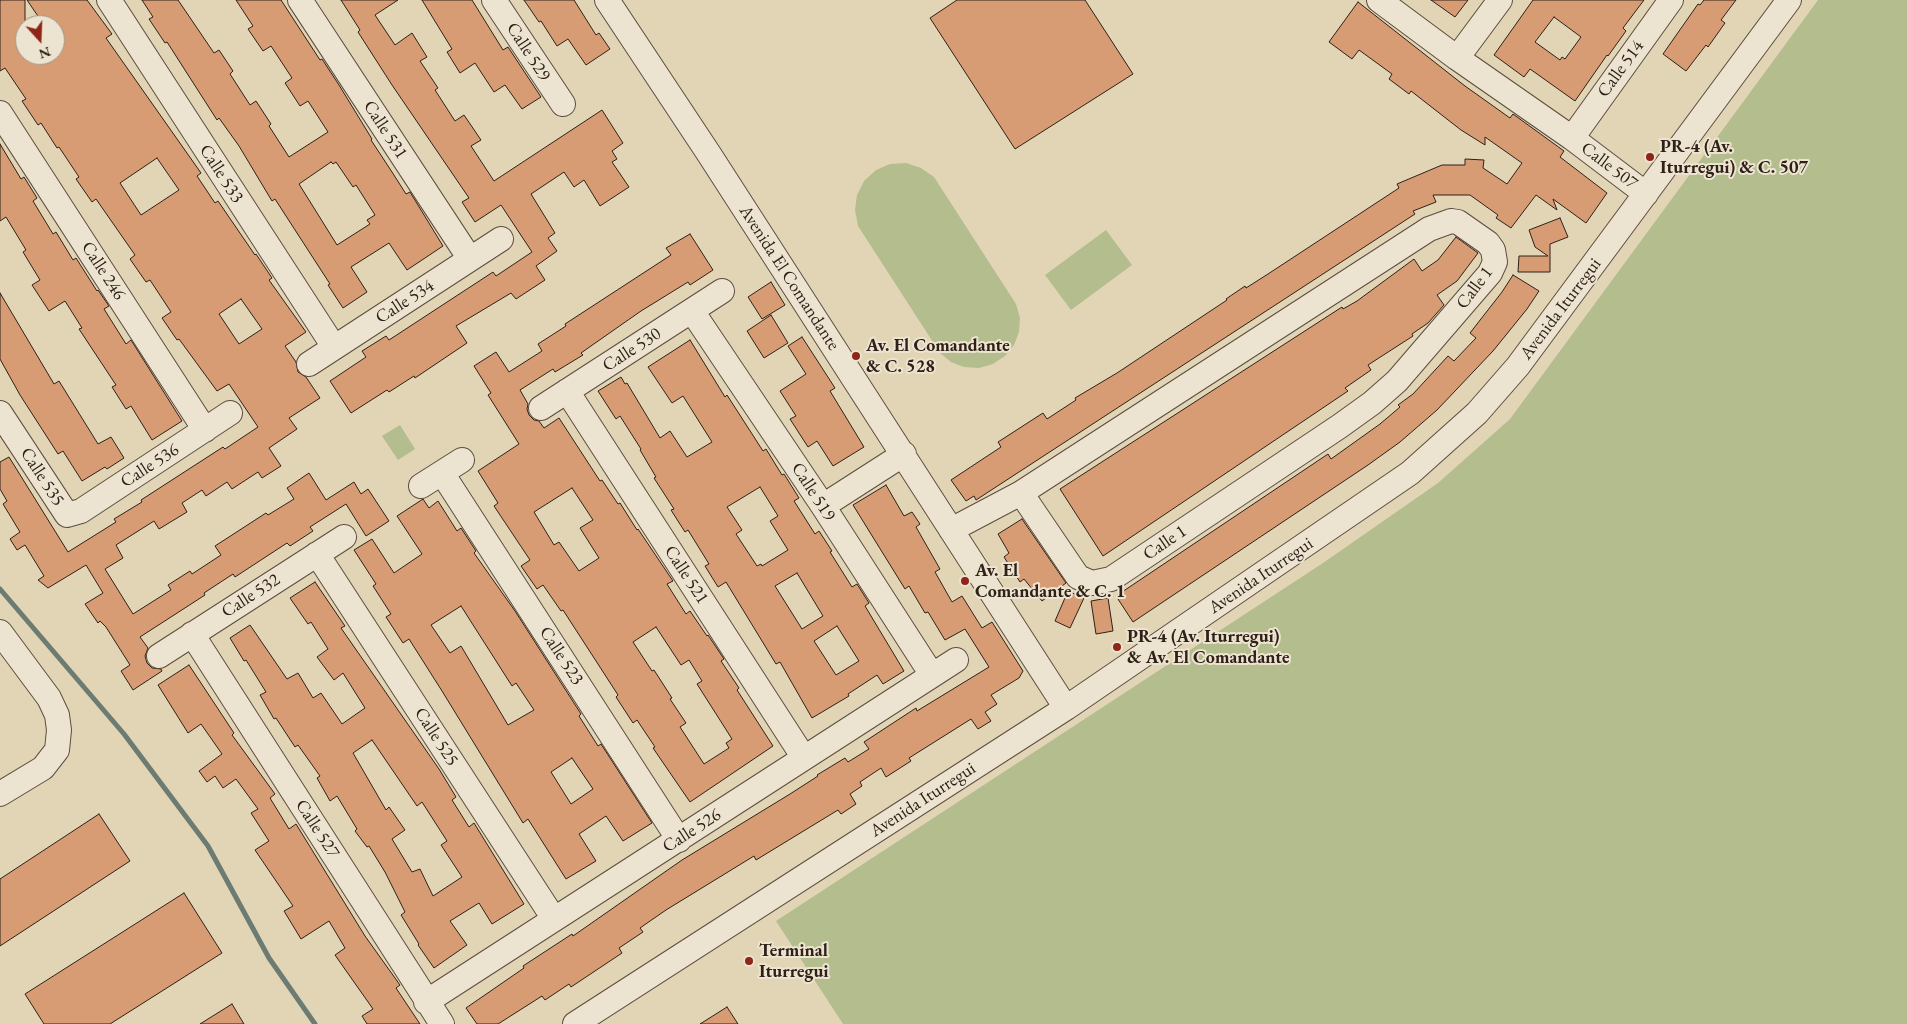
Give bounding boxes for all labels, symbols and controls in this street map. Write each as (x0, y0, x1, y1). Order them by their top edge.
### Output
north arrow (15, 15, 65, 65)
street label: Calle 529 (501, 19, 555, 85)
street label: Calle 514 (1593, 36, 1649, 102)
text: N (36, 43, 53, 64)
street label: Calle 531 (358, 97, 412, 163)
place label: PR-4 (Av. Iturregui) & C. 507 (1660, 136, 1808, 178)
street label: Calle 507 (1576, 138, 1642, 194)
street label: Calle 533 (194, 141, 248, 207)
marker: PR-4 (Av. Iturregui) & C. 507 (1644, 151, 1656, 163)
street label: Avenida El Comandante (734, 202, 844, 354)
street label: Calle 246 (76, 238, 130, 304)
street label: Avenida Iturregui (1516, 254, 1606, 364)
street label: Calle 1 (1452, 262, 1498, 314)
street label: Calle 534 (372, 275, 438, 329)
street label: Calle 530 (599, 323, 665, 377)
place label: Av. El Comandante & C. 528 (866, 335, 1010, 378)
marker: Av. El Comandante & C. 528 (850, 350, 862, 362)
street label: Calle 536 (117, 439, 183, 493)
street label: Calle 535 (15, 444, 69, 510)
street label: Calle 519 (786, 459, 840, 525)
street label: Calle 1 (1139, 521, 1191, 565)
street label: Avenida Iturregui (1205, 533, 1317, 619)
street label: Calle 521 (659, 542, 713, 608)
place label: Av. El Comandante & C. 1 (975, 560, 1125, 602)
street label: Calle 532 (218, 569, 284, 623)
marker: Av. El Comandante & C. 1 (959, 575, 971, 587)
street label: Calle 523 (534, 623, 588, 689)
place label: PR-4 (Av. Iturregui) & Av. El Comandante (1127, 626, 1289, 669)
marker: PR-4 (Av. Iturregui) & Av. El Comandante (1111, 641, 1123, 653)
street label: Calle 525 (409, 704, 463, 770)
street label: Avenida Iturregui (866, 758, 980, 842)
street label: Calle 527 (290, 796, 344, 862)
street label: Calle 526 (659, 804, 725, 858)
place label: Terminal Iturregui (759, 940, 829, 982)
marker: Terminal Iturregui (743, 955, 755, 967)

